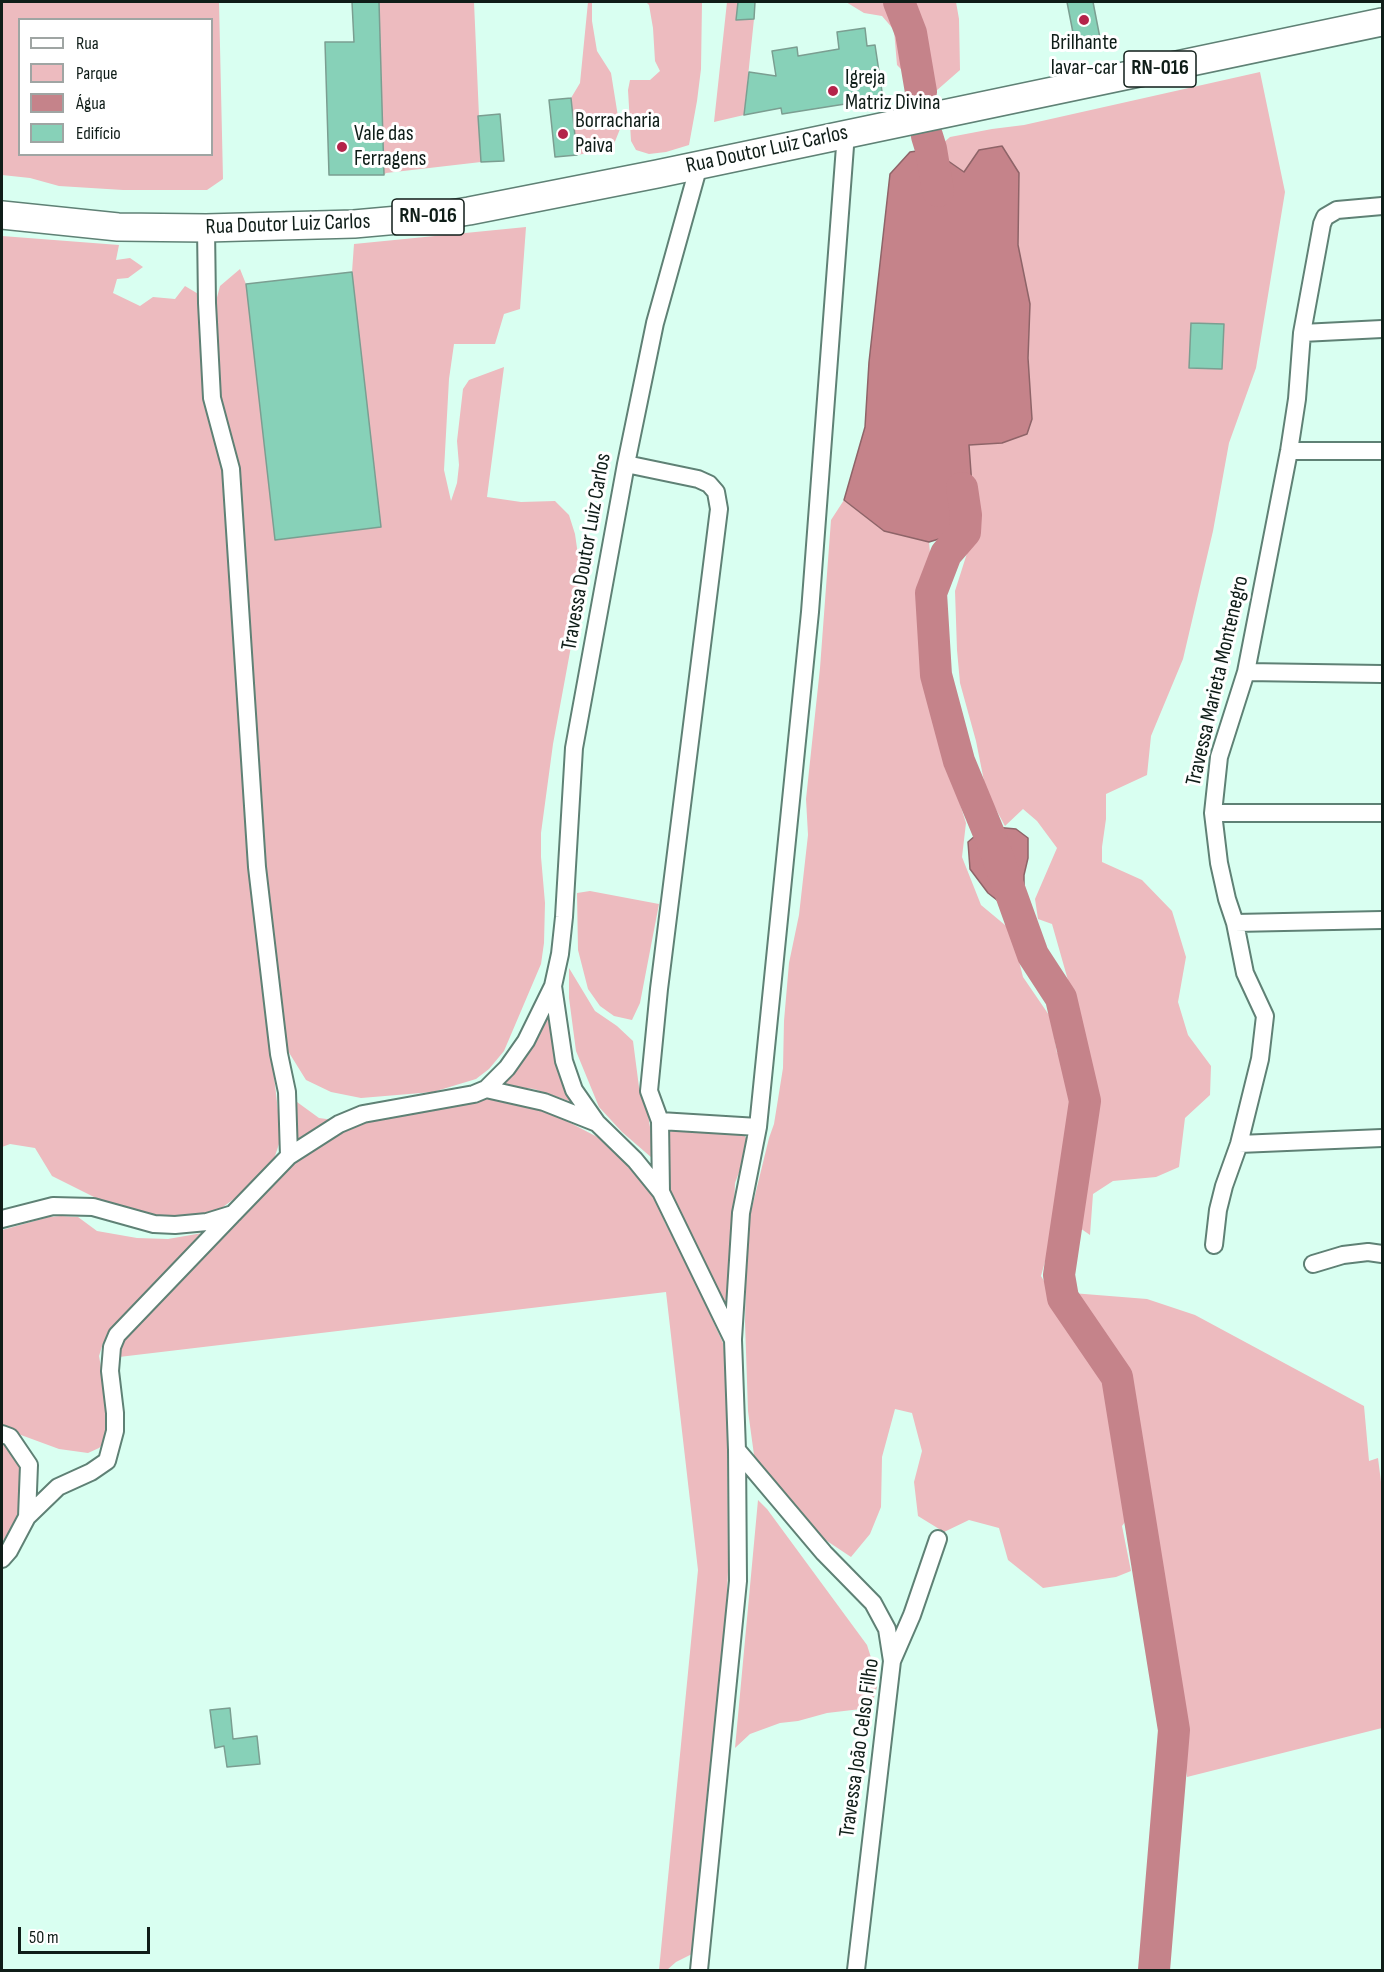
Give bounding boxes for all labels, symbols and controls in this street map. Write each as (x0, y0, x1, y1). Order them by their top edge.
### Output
marker: Brilhante lavar-car (1077, 13, 1091, 27)
legend (18, 18, 213, 156)
place label: Brilhante lavar-car (1050, 30, 1118, 82)
text: Rua (76, 33, 99, 54)
road number: RN-016 (1124, 51, 1196, 87)
text: Parque (76, 63, 117, 84)
place label: Igreja Matriz Divina (845, 65, 940, 116)
marker: Igreja Matriz Divina (826, 84, 840, 98)
text: Água (76, 93, 106, 114)
place label: Borracharia Paiva (575, 108, 660, 160)
street label: Rua Doutor Luiz Carlos (684, 120, 850, 180)
place label: Vale das Ferragens (354, 121, 426, 172)
text: Edifício (76, 123, 121, 144)
marker: Borracharia Paiva (556, 127, 570, 141)
marker: Vale das Ferragens (335, 140, 349, 154)
road number: RN-016 (392, 199, 464, 235)
street label: Rua Doutor Luiz Carlos (205, 209, 371, 241)
street label: Travessa Doutor Luiz Carlos (557, 451, 617, 653)
street label: Travessa Marieta Montenegro (1181, 573, 1255, 789)
street label: Travessa João Celso Filho (834, 1657, 886, 1839)
scale bar (21, 1915, 153, 1953)
text: 50 m (29, 1927, 59, 1948)

